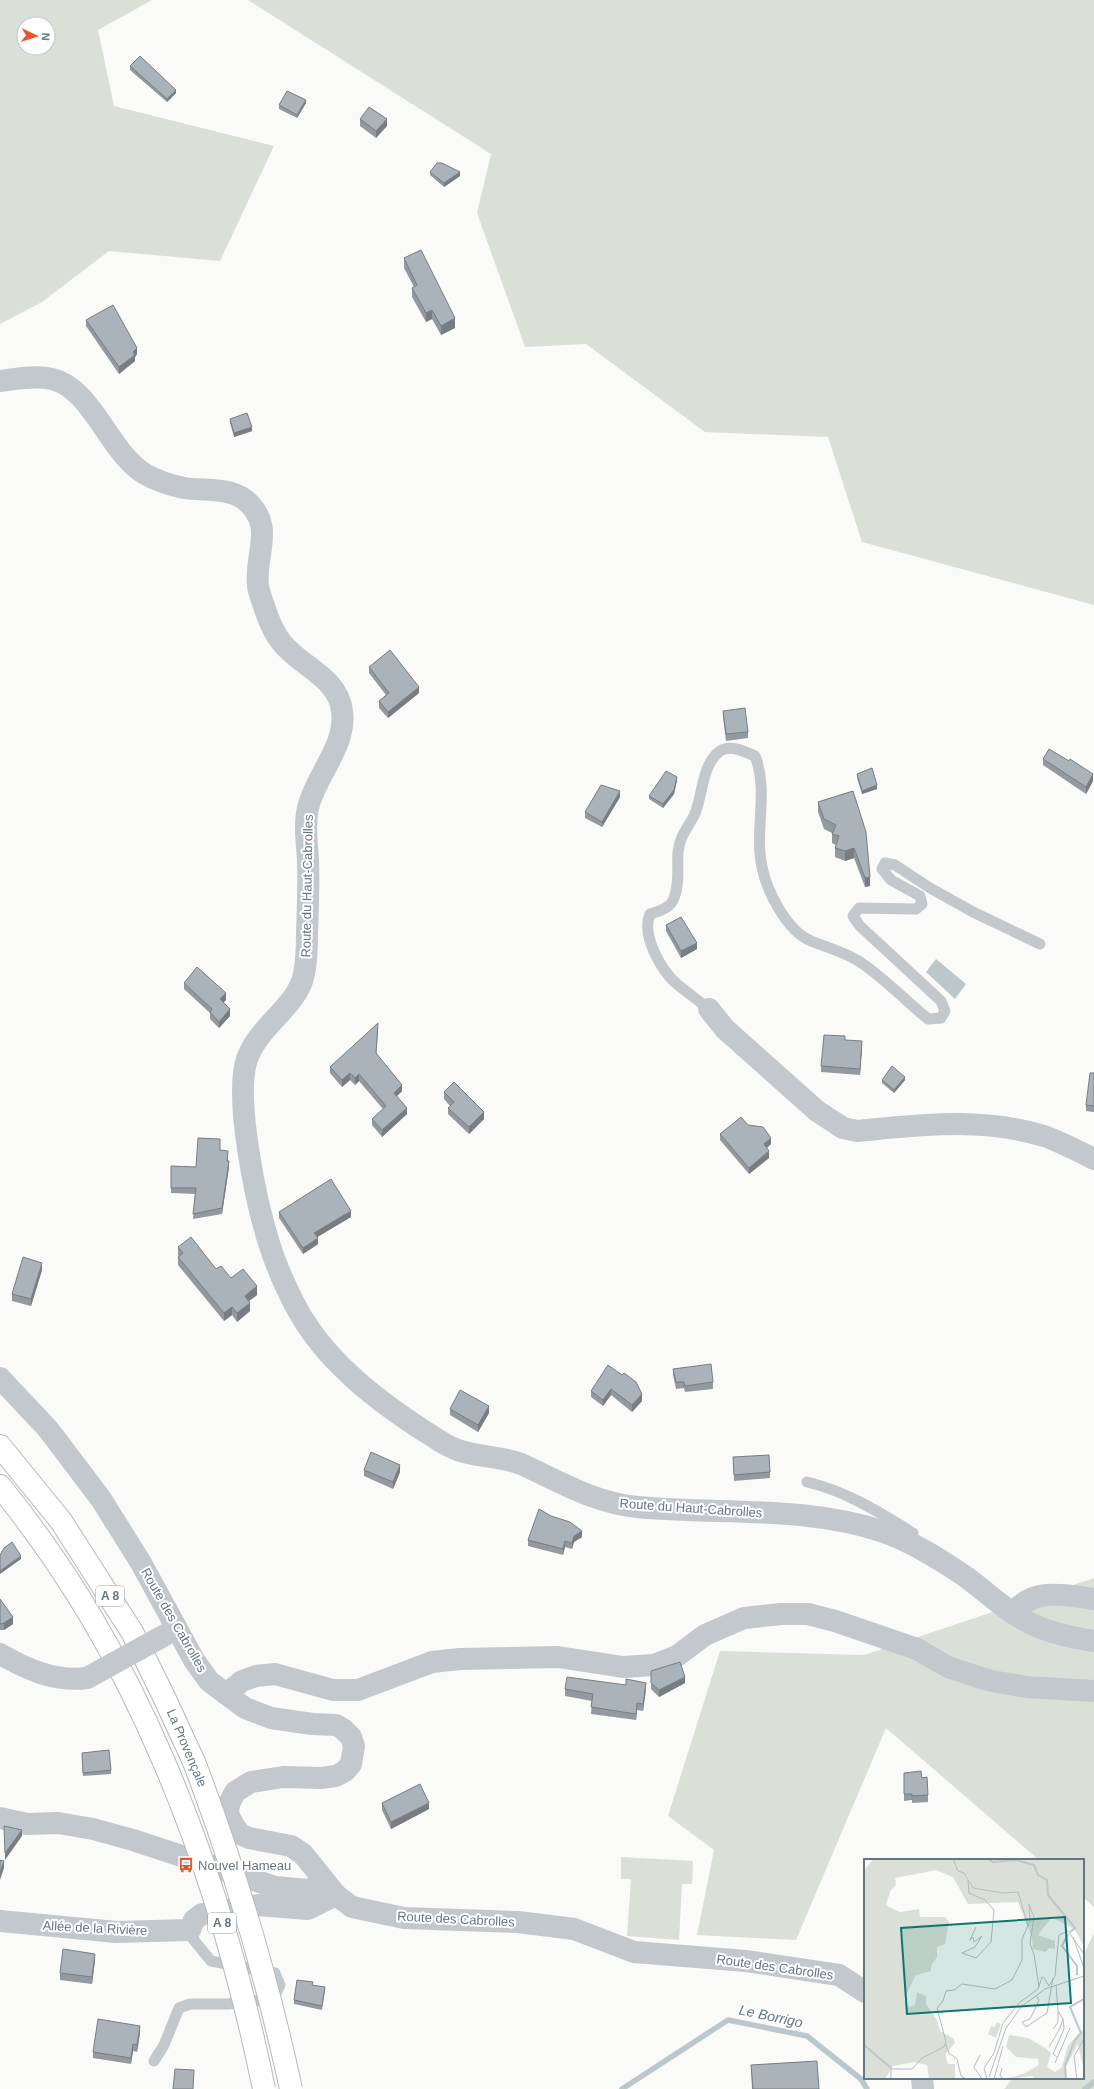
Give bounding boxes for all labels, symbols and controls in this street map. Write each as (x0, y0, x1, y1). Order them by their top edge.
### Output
north arrow (16, 16, 56, 56)
text: N (40, 32, 52, 41)
street label: Route du Haut-Cabrolles (298, 814, 316, 958)
street label: Route du Haut-Cabrolles (619, 1496, 763, 1521)
street label: Route des Cabrolles (138, 1565, 210, 1675)
road number: A 8 (96, 1586, 124, 1606)
street label: La Provençale (164, 1707, 210, 1789)
bus stop icon: Nouvel Hameau (177, 1856, 195, 1874)
place label: Nouvel Hameau (198, 1858, 291, 1873)
inset map (864, 1859, 1084, 2079)
street label: Route des Cabrolles (397, 1908, 516, 1930)
road number: A 8 (208, 1913, 236, 1933)
street label: Allée de la Rivière (42, 1918, 148, 1938)
street label: Route des Cabrolles (716, 1951, 835, 1983)
water label: Le Borrigo (738, 2001, 804, 2031)

